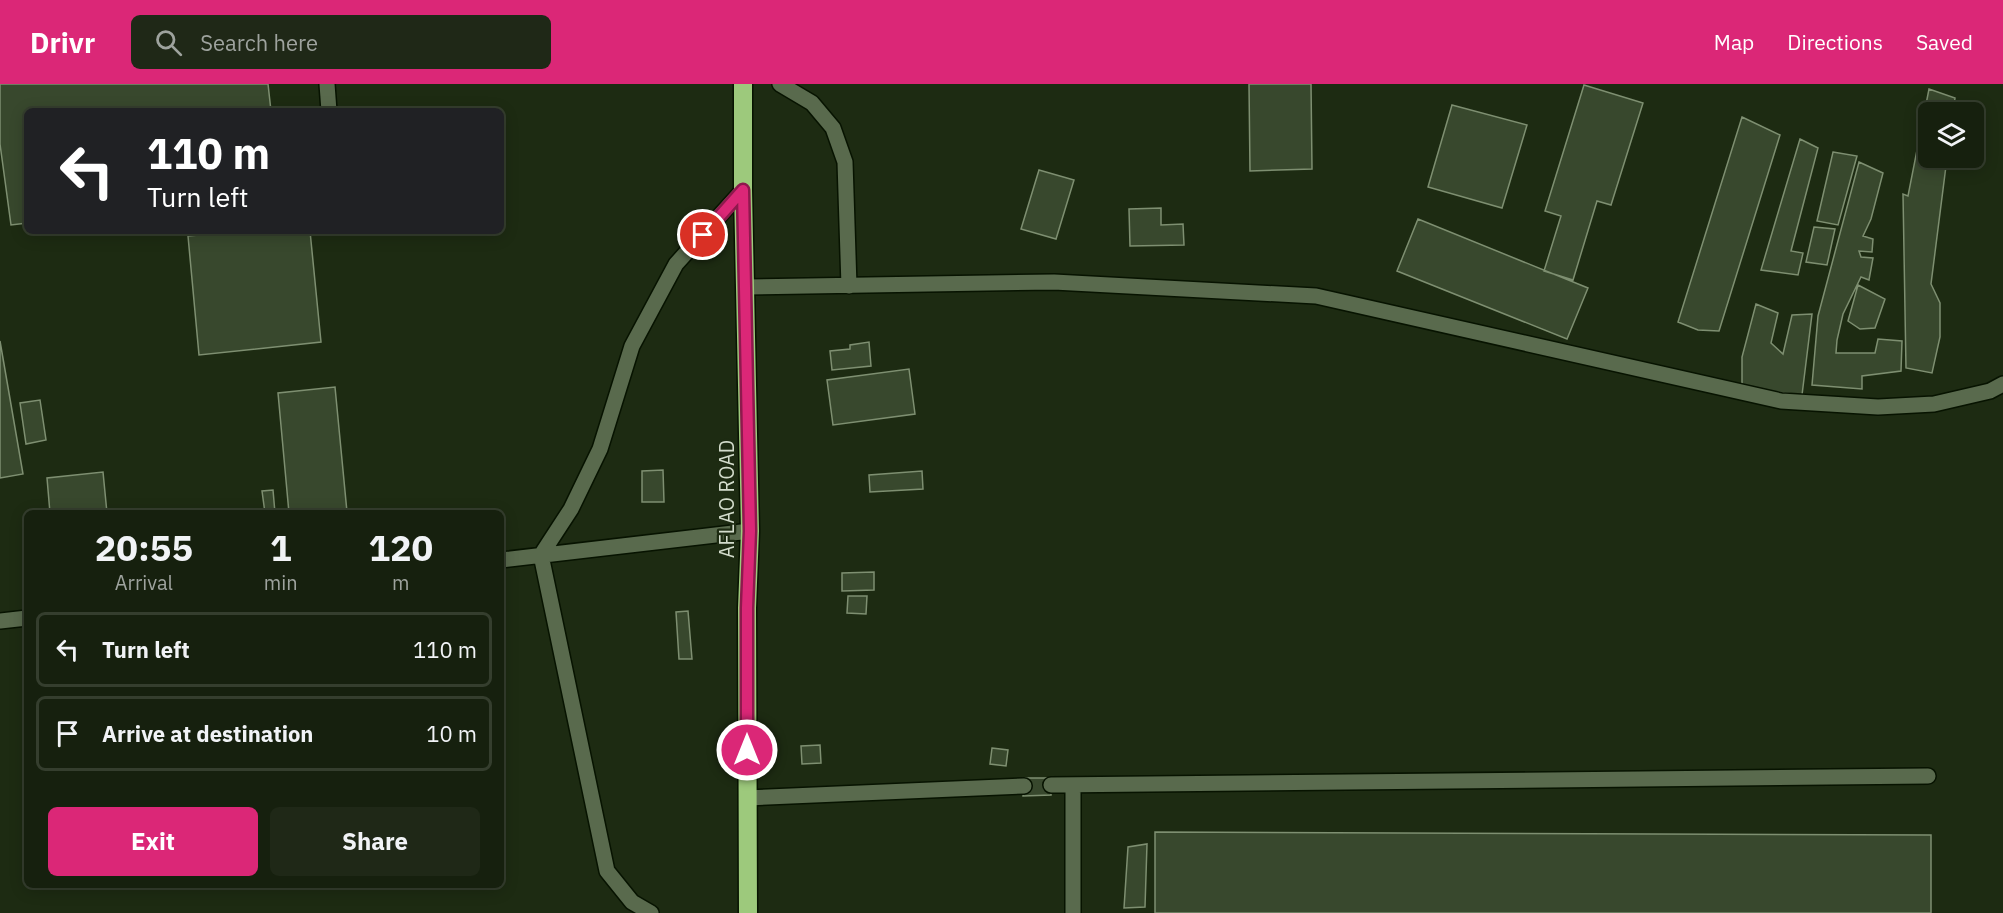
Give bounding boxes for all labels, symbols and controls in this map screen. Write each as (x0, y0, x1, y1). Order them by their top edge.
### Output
search box (131, 15, 551, 69)
text: Drivr (30, 24, 95, 61)
icon: search (152, 26, 185, 59)
text: Search here (200, 28, 318, 57)
text: Map (1714, 28, 1754, 56)
text: Directions (1787, 28, 1883, 56)
text: Saved (1916, 28, 1973, 56)
map controls (1918, 102, 1984, 168)
button: layers (1918, 102, 1984, 168)
text: 110 m (147, 126, 270, 181)
icon: left (48, 132, 126, 210)
text: Turn left (147, 179, 248, 214)
pin (677, 209, 728, 260)
icon: arrive (686, 218, 719, 251)
street label: AFLAO ROAD (713, 440, 740, 558)
text: 20:55 (95, 524, 193, 571)
text: 1 (270, 524, 292, 571)
text: 120 (368, 524, 433, 571)
text: Arrival (115, 569, 173, 596)
text: min (264, 569, 298, 596)
text: m (392, 569, 410, 596)
icon: left (51, 633, 84, 666)
text: Turn left (102, 635, 190, 664)
text: 110 m (413, 635, 477, 664)
icon: arrive (51, 717, 84, 750)
position arrow (715, 718, 779, 782)
text: Arrive at destination (102, 719, 313, 748)
text: 10 m (426, 719, 477, 748)
button: Exit (48, 807, 258, 876)
button: Share (270, 807, 480, 876)

